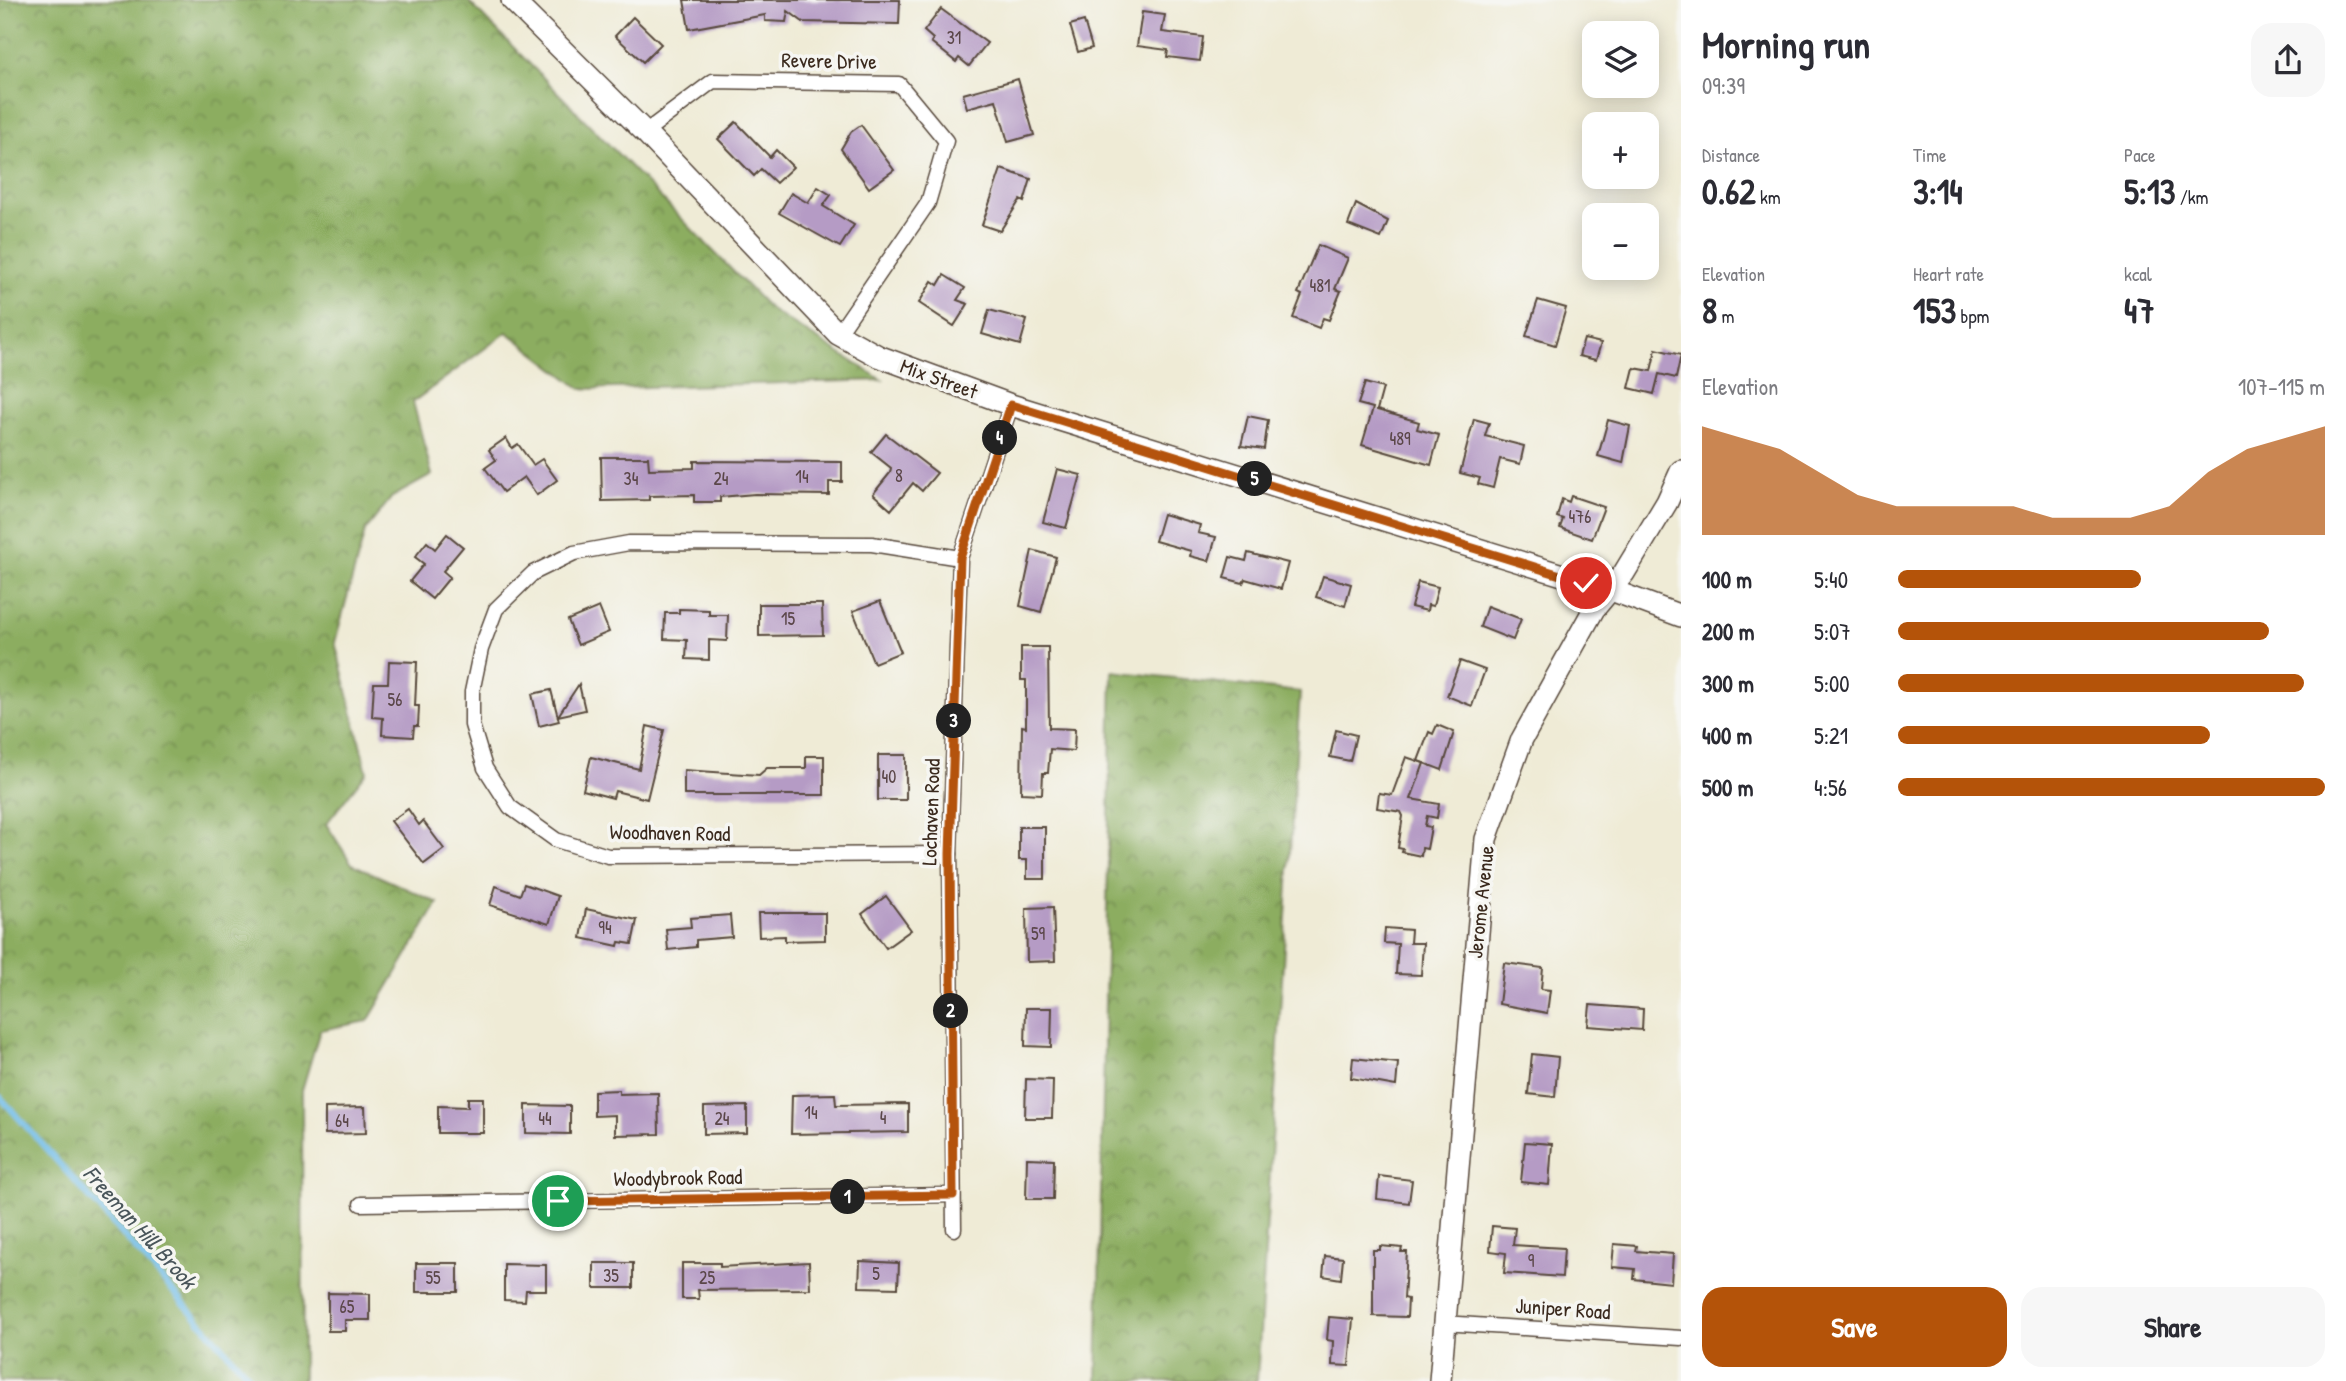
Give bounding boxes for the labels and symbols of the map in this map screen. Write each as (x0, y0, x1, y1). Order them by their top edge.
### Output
house number: 31 (947, 25, 961, 50)
street label: Revere Drive (781, 45, 877, 76)
house number: 481 (1309, 273, 1331, 298)
street label: Mix Street (896, 351, 983, 406)
pin: 4 (982, 420, 1018, 456)
house number: 489 (1389, 426, 1411, 451)
pin: 5 (1238, 462, 1272, 496)
house number: 8 (895, 463, 903, 488)
house number: 14 (795, 464, 809, 489)
house number: 34 (624, 466, 639, 491)
house number: 24 (713, 466, 729, 491)
house number: 476 (1569, 504, 1591, 529)
pin (1556, 553, 1616, 613)
house number: 15 (781, 606, 795, 631)
house number: 56 (388, 687, 402, 712)
pin: 3 (936, 704, 972, 738)
street label: Lochaven Road (914, 758, 947, 866)
house number: 40 (882, 764, 896, 789)
street label: Woodhaven Road (609, 817, 731, 848)
street label: Jerome Avenue (1460, 844, 1501, 960)
house number: 94 (598, 915, 612, 940)
house number: 59 (1031, 921, 1045, 946)
pin: 2 (934, 993, 968, 1028)
house number: 14 (804, 1100, 818, 1125)
house number: 4 (880, 1105, 887, 1130)
house number: 44 (538, 1106, 552, 1131)
house number: 24 (714, 1106, 730, 1131)
house number: 64 (335, 1108, 349, 1133)
water label: Freeman Hill Brook (77, 1158, 206, 1297)
street label: Woodybrook Road (613, 1162, 743, 1193)
pin (528, 1171, 588, 1231)
pin: 1 (830, 1180, 866, 1214)
house number: 9 (1528, 1248, 1535, 1273)
house number: 5 (872, 1261, 880, 1286)
house number: 35 (603, 1263, 619, 1288)
house number: 55 (425, 1265, 441, 1290)
house number: 25 (699, 1265, 715, 1290)
street label: Juniper Road (1515, 1291, 1611, 1326)
house number: 65 (340, 1294, 355, 1319)

